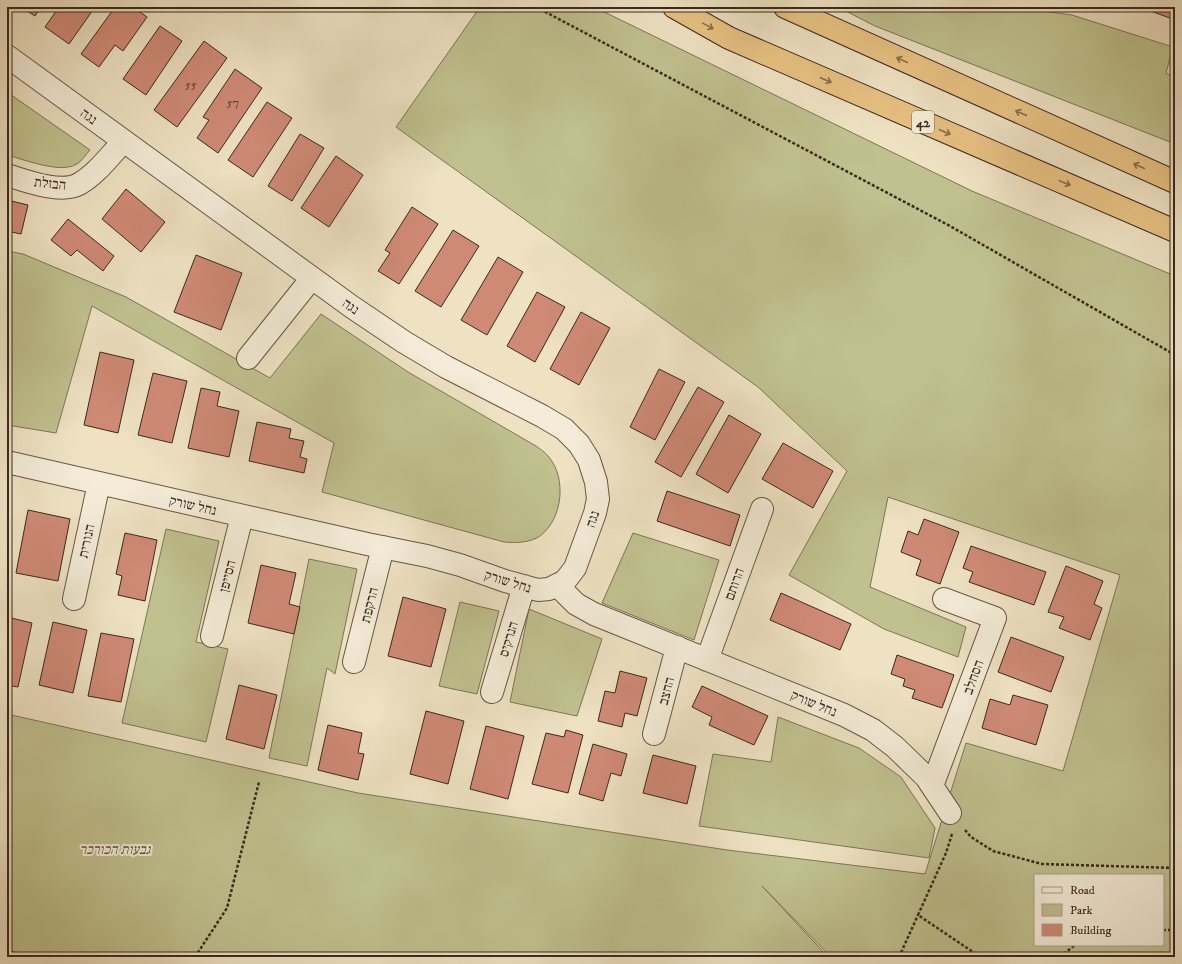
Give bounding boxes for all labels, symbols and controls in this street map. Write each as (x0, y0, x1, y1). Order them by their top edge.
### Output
one-way arrow (702, 23, 714, 31)
one-way arrow (897, 56, 909, 63)
house number: 55 (185, 77, 197, 92)
one-way arrow (820, 77, 832, 84)
house number: 57 (227, 95, 239, 110)
street label: נגה (76, 105, 101, 129)
one-way arrow (1015, 109, 1027, 116)
road number: 42 (912, 111, 934, 133)
one-way arrow (939, 128, 951, 136)
one-way arrow (1134, 162, 1146, 169)
street label: הבזלת (33, 173, 67, 195)
one-way arrow (1058, 180, 1070, 187)
street label: נגה (338, 295, 362, 319)
street label: נחל שורק (167, 492, 218, 520)
street label: נגה (582, 509, 604, 530)
street label: הנורית (75, 523, 99, 560)
street label: הסייפן (215, 558, 241, 594)
street label: נחל שורק (482, 566, 533, 598)
street label: הרותם (721, 566, 749, 603)
street label: הרקפת (357, 586, 383, 625)
street label: הנרקיס (495, 619, 523, 659)
street label: הסחלב (959, 657, 989, 697)
street label: החצב (655, 675, 679, 707)
street label: נחל שורק (788, 687, 839, 721)
park label: גבעות הכורכר (80, 841, 152, 859)
legend (1034, 874, 1164, 946)
text: Road (1070, 883, 1095, 898)
text: Park (1070, 903, 1092, 918)
text: Building (1070, 923, 1111, 938)

